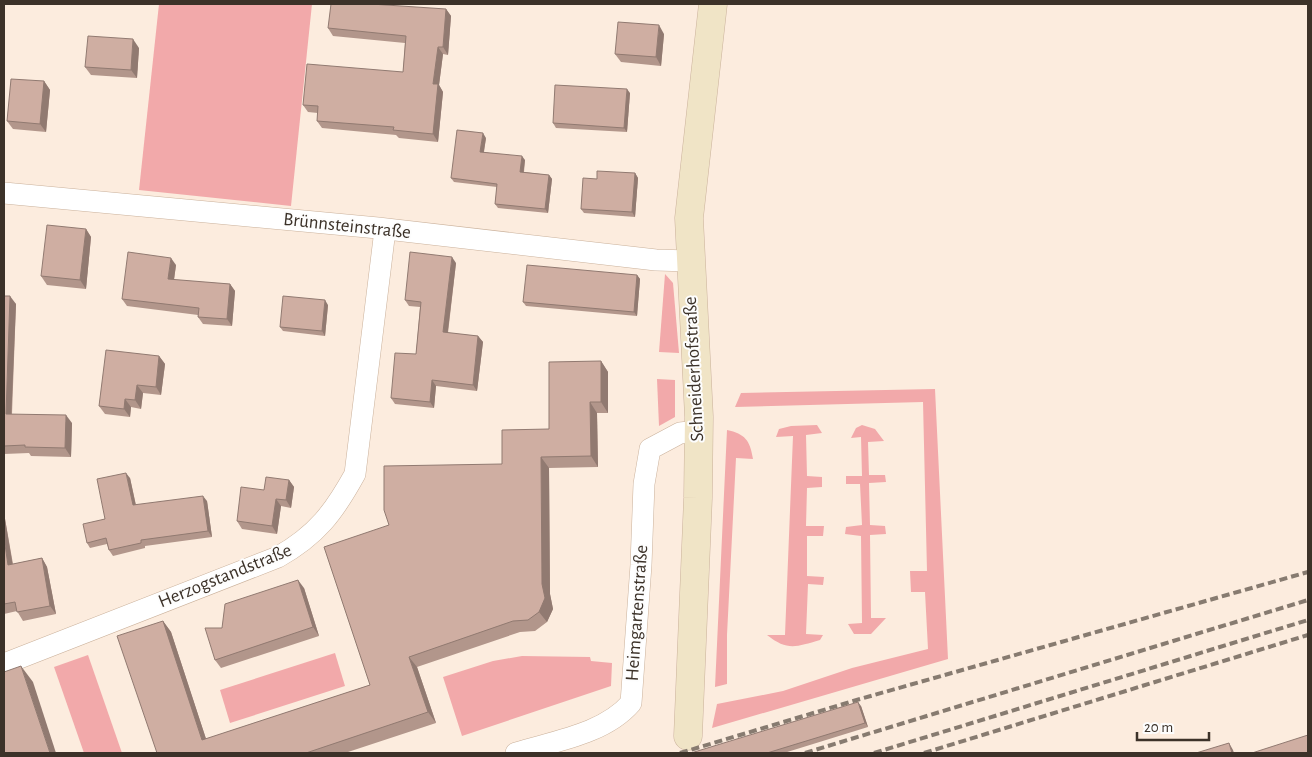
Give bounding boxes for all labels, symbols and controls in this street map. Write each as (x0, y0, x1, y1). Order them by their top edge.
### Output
street label: Brünnsteinstraße (282, 210, 412, 242)
street label: Schneiderhofstraße (681, 296, 707, 442)
street label: Herzogstandstraße (156, 541, 294, 611)
street label: Heimgartenstraße (623, 544, 651, 682)
scale bar (1137, 710, 1210, 742)
text: 20 m (1144, 720, 1173, 735)

